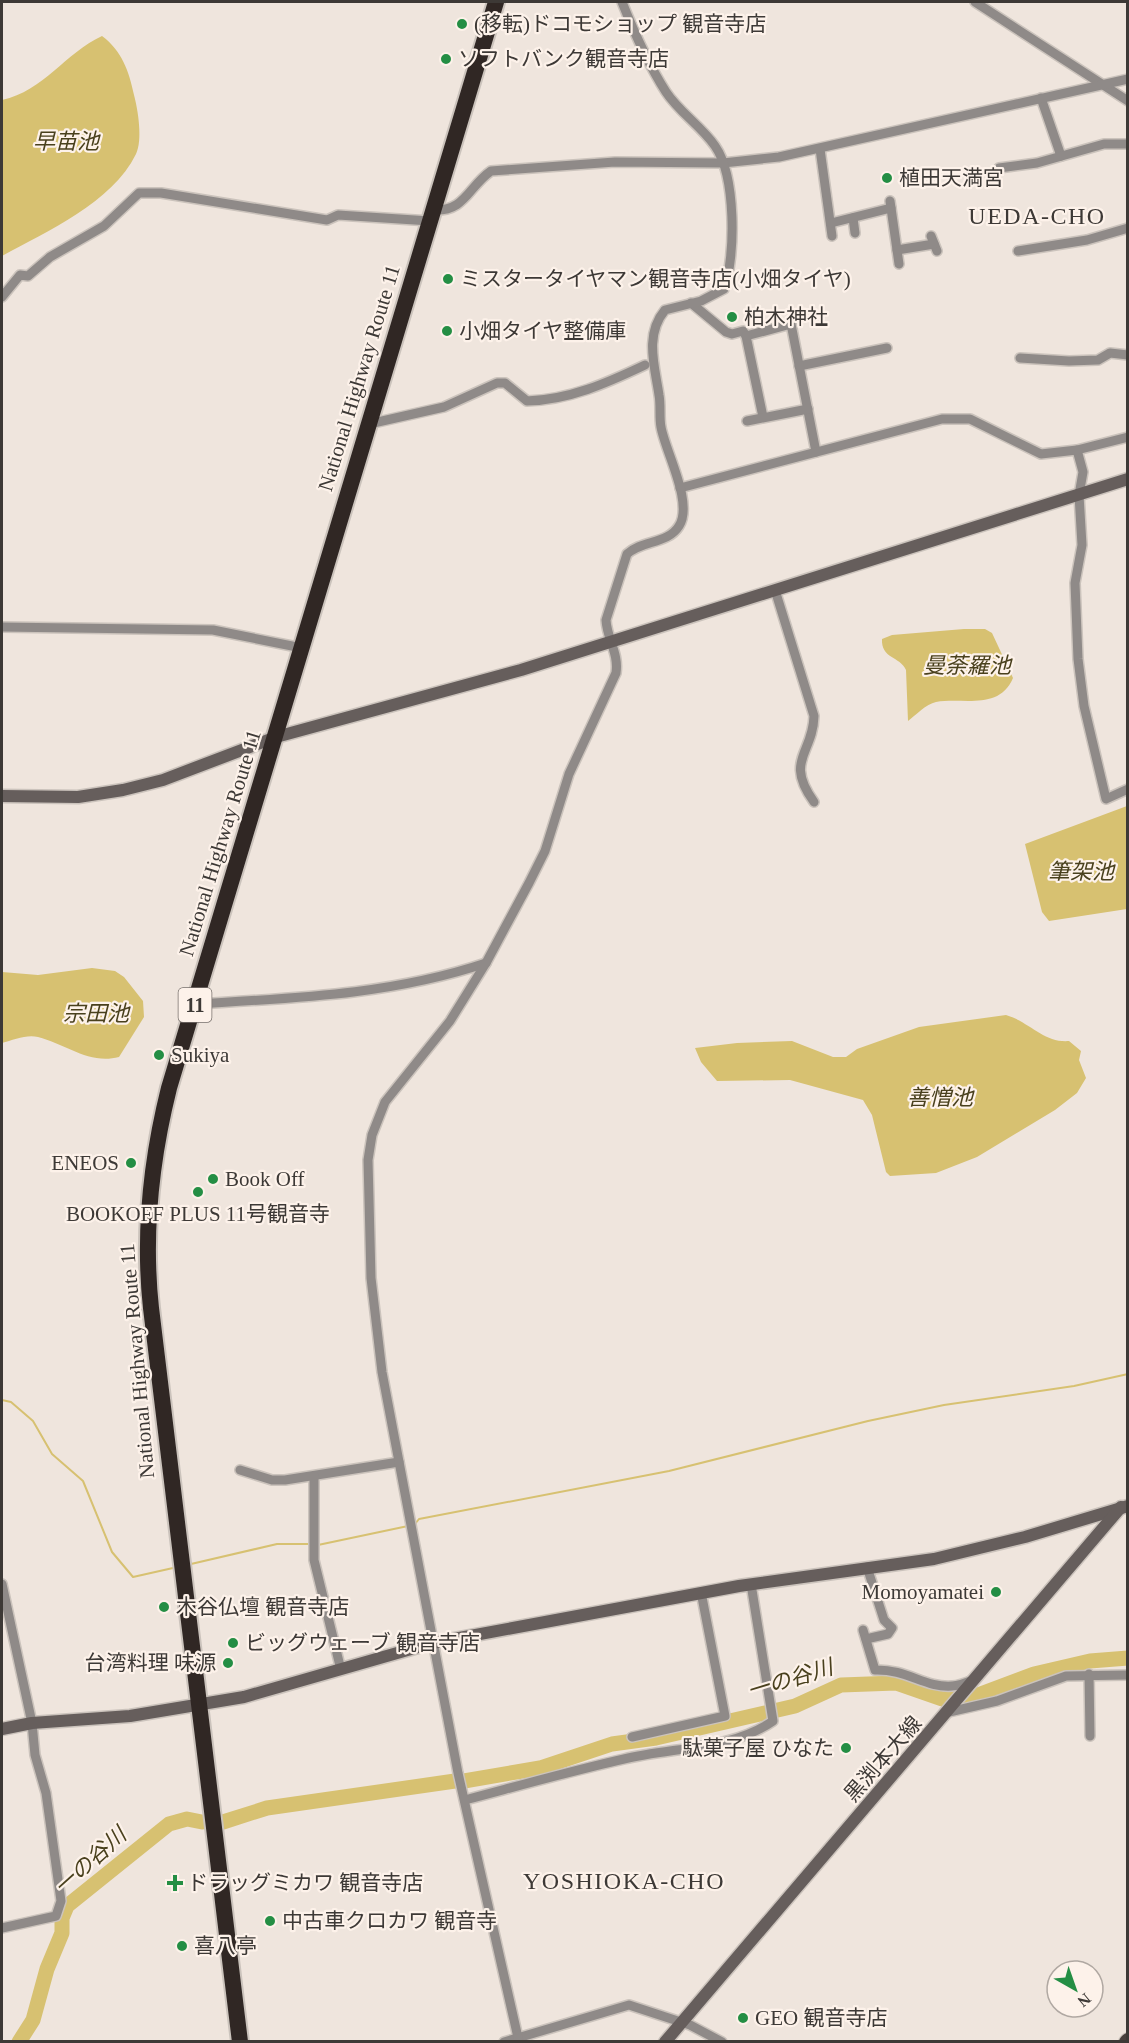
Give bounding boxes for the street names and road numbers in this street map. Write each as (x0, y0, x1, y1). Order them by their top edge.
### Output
street label: National Highway Route 11 (313, 262, 405, 494)
street label: National Highway Route 11 (174, 727, 266, 959)
road number: 11 (178, 988, 212, 1022)
street label: National Highway Route 11 (115, 1243, 159, 1479)
street label: 黒渕本大線 (840, 1712, 926, 1806)

